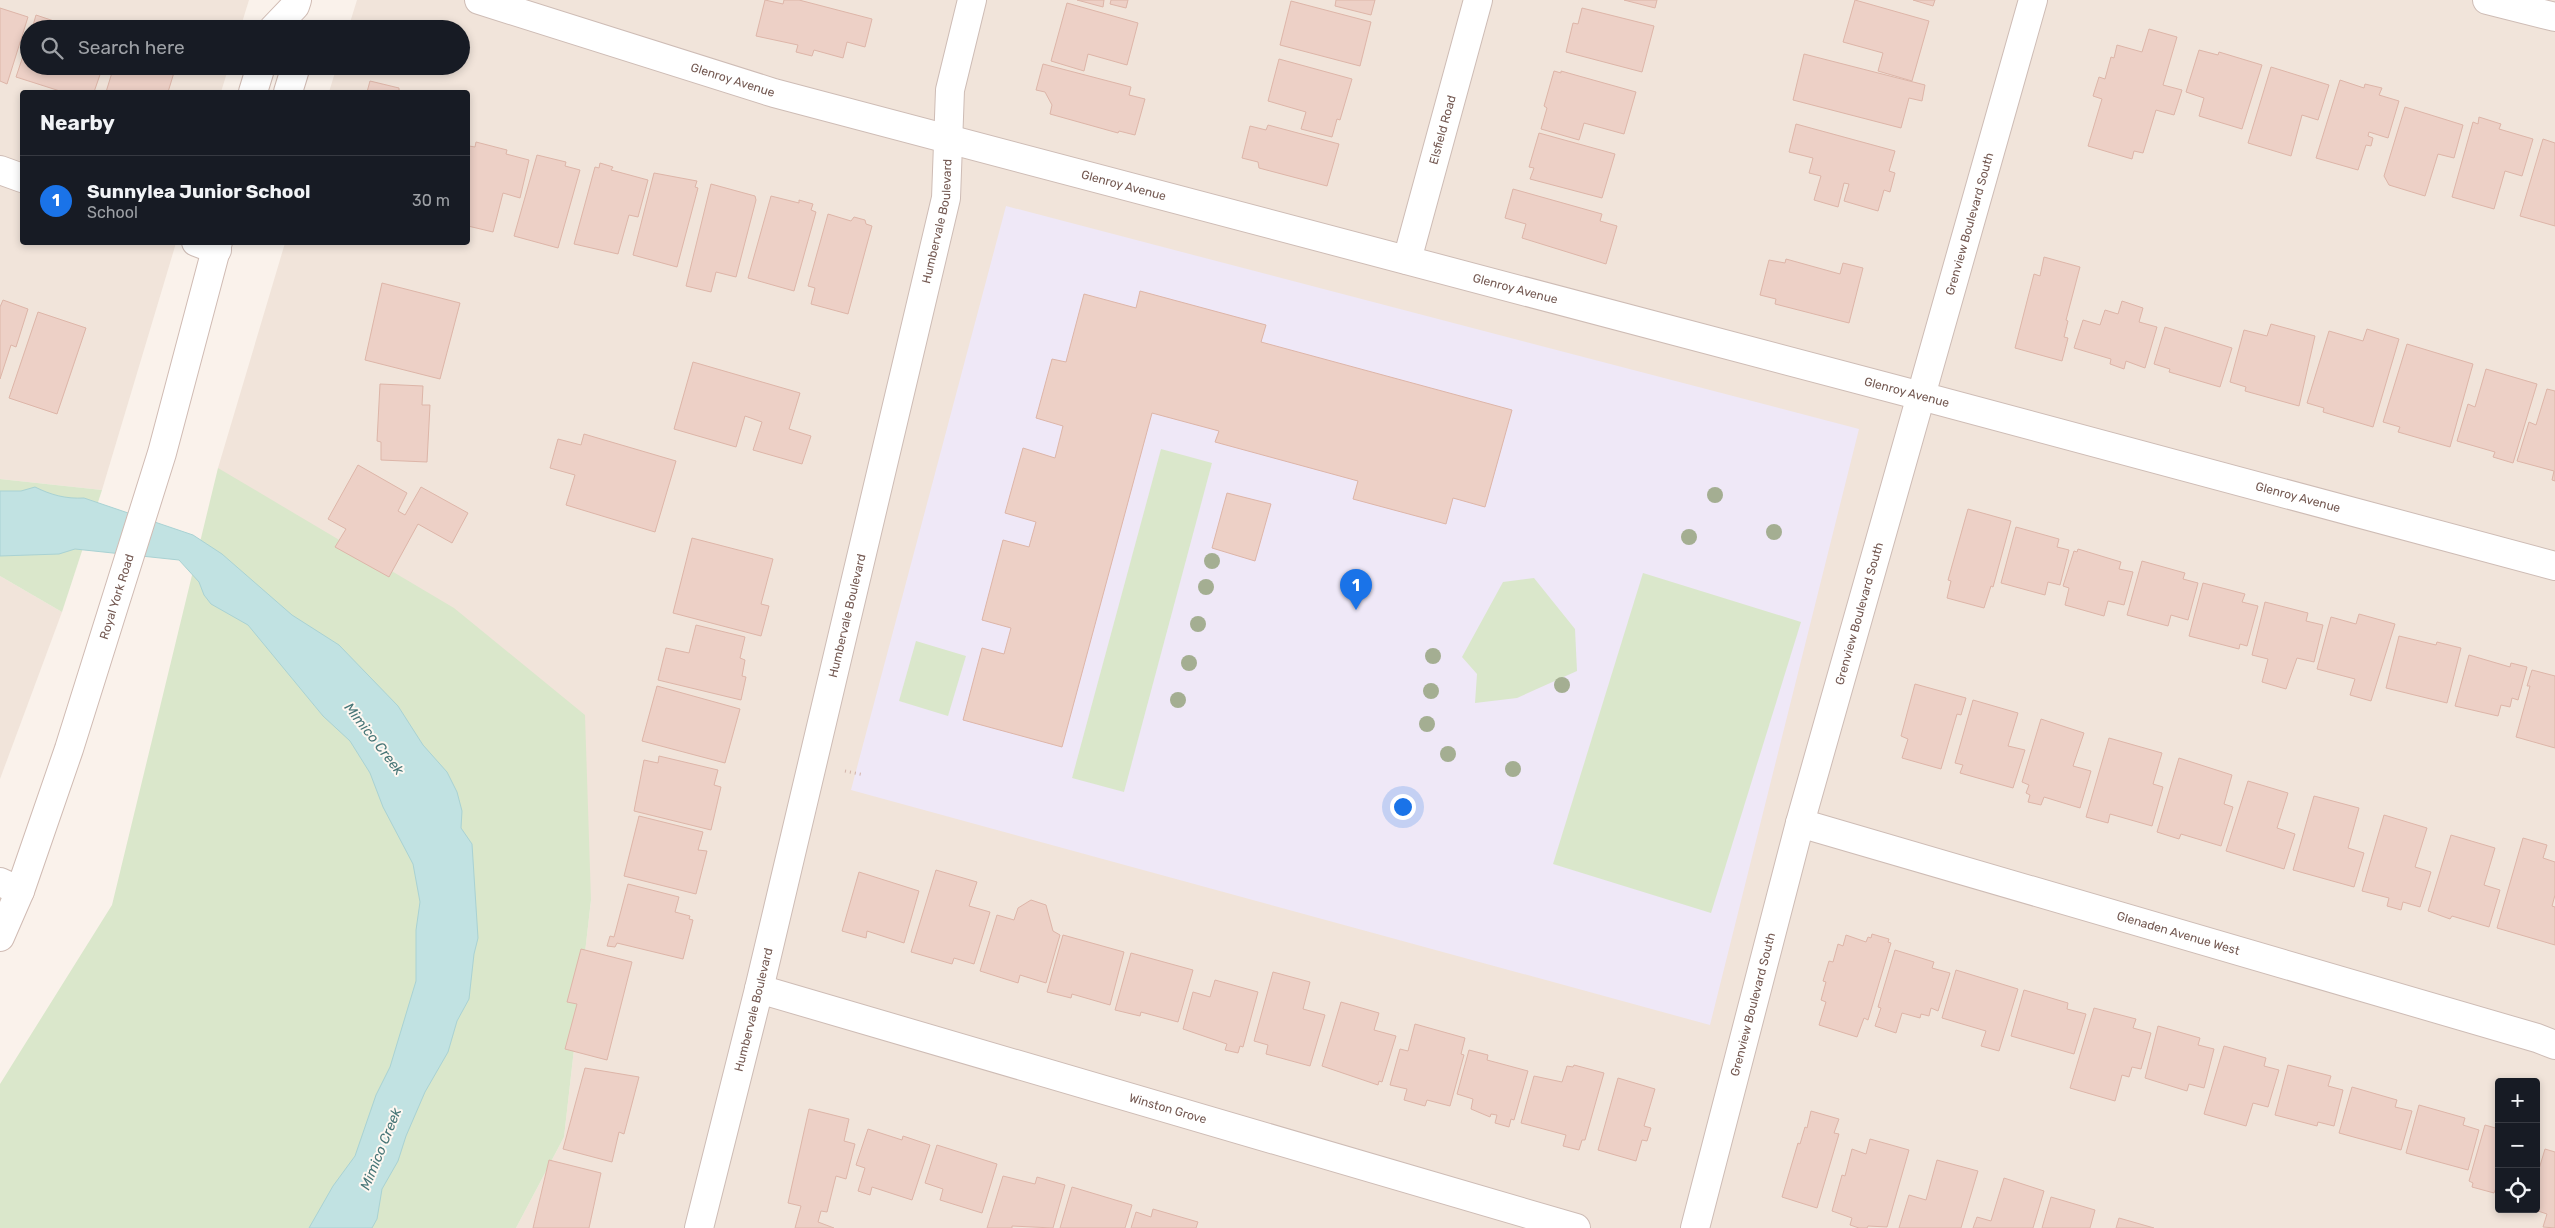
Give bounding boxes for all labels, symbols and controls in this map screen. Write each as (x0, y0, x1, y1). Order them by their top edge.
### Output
search box (20, 20, 470, 75)
icon: search (38, 34, 66, 62)
text: Search here (78, 36, 185, 59)
street label: Glenroy Avenue (689, 60, 777, 100)
street label: Elsfield Road (1426, 94, 1459, 166)
text: Nearby (40, 110, 115, 135)
street label: Grenview Boulevard South (1943, 151, 1996, 297)
street label: Humbervale Boulevard (919, 159, 954, 285)
street label: Glenroy Avenue (1080, 167, 1168, 203)
text: Sunnylea Junior School (87, 180, 310, 203)
text: 1 (52, 191, 60, 210)
text: 30 m (412, 191, 450, 210)
text: School (87, 203, 138, 222)
street label: Glenroy Avenue (1471, 271, 1559, 307)
street label: Glenroy Avenue (1863, 374, 1951, 410)
street label: Glenroy Avenue (2254, 479, 2342, 515)
street label: Grenview Boulevard South (1832, 541, 1886, 687)
street label: Royal York Road (97, 552, 137, 641)
street label: Humbervale Boulevard (826, 552, 869, 679)
pin: 1 (1340, 569, 1372, 610)
water label: Mimico Creek (341, 699, 408, 779)
your location (1390, 794, 1416, 820)
street label: Glenaden Avenue West (2115, 909, 2242, 958)
street label: Grenview Boulevard South (1728, 931, 1778, 1078)
street label: Humbervale Boulevard (732, 947, 775, 1073)
map controls (2495, 1078, 2540, 1213)
button: + (2495, 1078, 2540, 1123)
street label: Winston Grove (1127, 1091, 1209, 1127)
water label: Mimico Creek (357, 1105, 405, 1193)
button: − (2495, 1123, 2540, 1168)
button: locate (2495, 1168, 2540, 1213)

